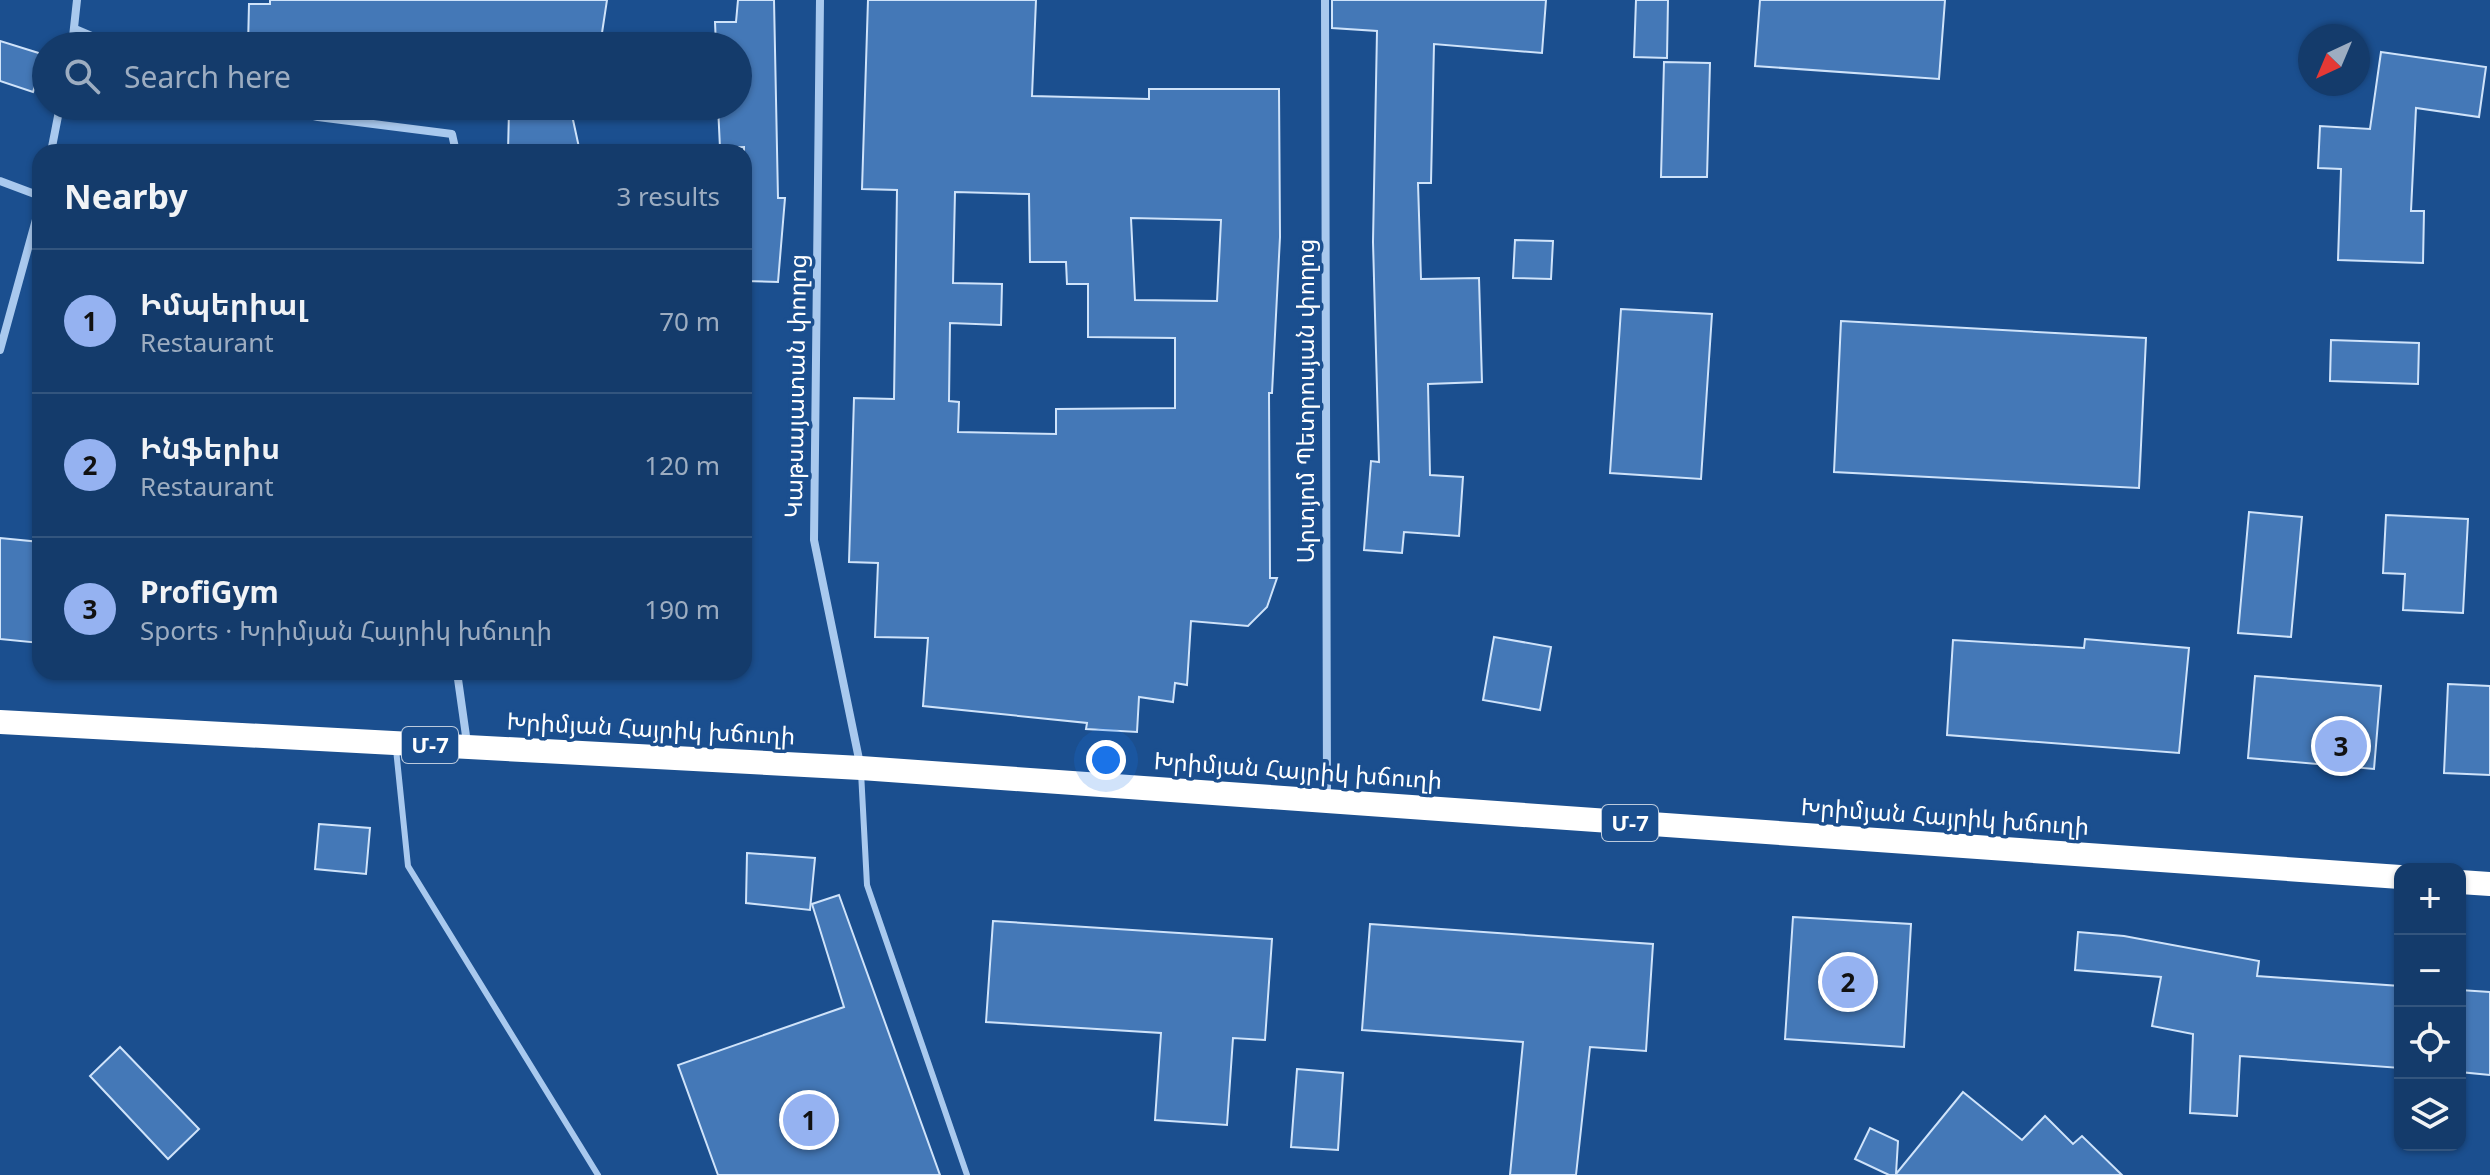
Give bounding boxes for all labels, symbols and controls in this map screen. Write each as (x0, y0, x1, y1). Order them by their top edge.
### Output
north arrow (2298, 24, 2370, 96)
search box (32, 32, 752, 120)
icon: search (60, 54, 104, 98)
text: Search here (124, 56, 291, 97)
text: Nearby (64, 173, 188, 219)
text: 3 results (616, 178, 720, 214)
street label: Արտյոմ Պետրոսյան փողոց (1288, 239, 1321, 563)
street label: Կաթսայատան փողոց (776, 254, 813, 518)
text: Իմպերիալ (140, 283, 307, 324)
text: 1 (83, 303, 97, 339)
text: 70 m (659, 303, 720, 339)
text: Restaurant (140, 324, 274, 360)
text: Ինֆերիս (140, 427, 280, 468)
text: 2 (83, 447, 97, 483)
text: 120 m (644, 447, 720, 483)
text: Restaurant (140, 468, 274, 504)
text: ProfiGym (140, 571, 279, 612)
text: 3 (83, 591, 97, 627)
text: 190 m (644, 591, 720, 627)
text: Sports · Խրիմյան Հայրիկ խճուղի (140, 612, 552, 648)
street label: Խրիմյան Հայրիկ խճուղի (506, 703, 796, 752)
pin: 3 (2315, 716, 2367, 776)
road number: Մ-7 (402, 727, 458, 763)
your location (1086, 740, 1126, 780)
street label: Խրիմյան Հայրիկ խճուղի (1153, 743, 1443, 796)
street label: Խրիմյան Հայրիկ խճուղի (1800, 789, 2090, 842)
road number: Մ-7 (1602, 805, 1658, 841)
map controls (2394, 863, 2466, 1151)
button: + (2394, 863, 2466, 935)
button: − (2394, 935, 2466, 1007)
pin: 2 (1822, 952, 1874, 1012)
button: locate (2394, 1007, 2466, 1079)
button: layers (2394, 1079, 2466, 1151)
pin: 1 (783, 1090, 835, 1150)

